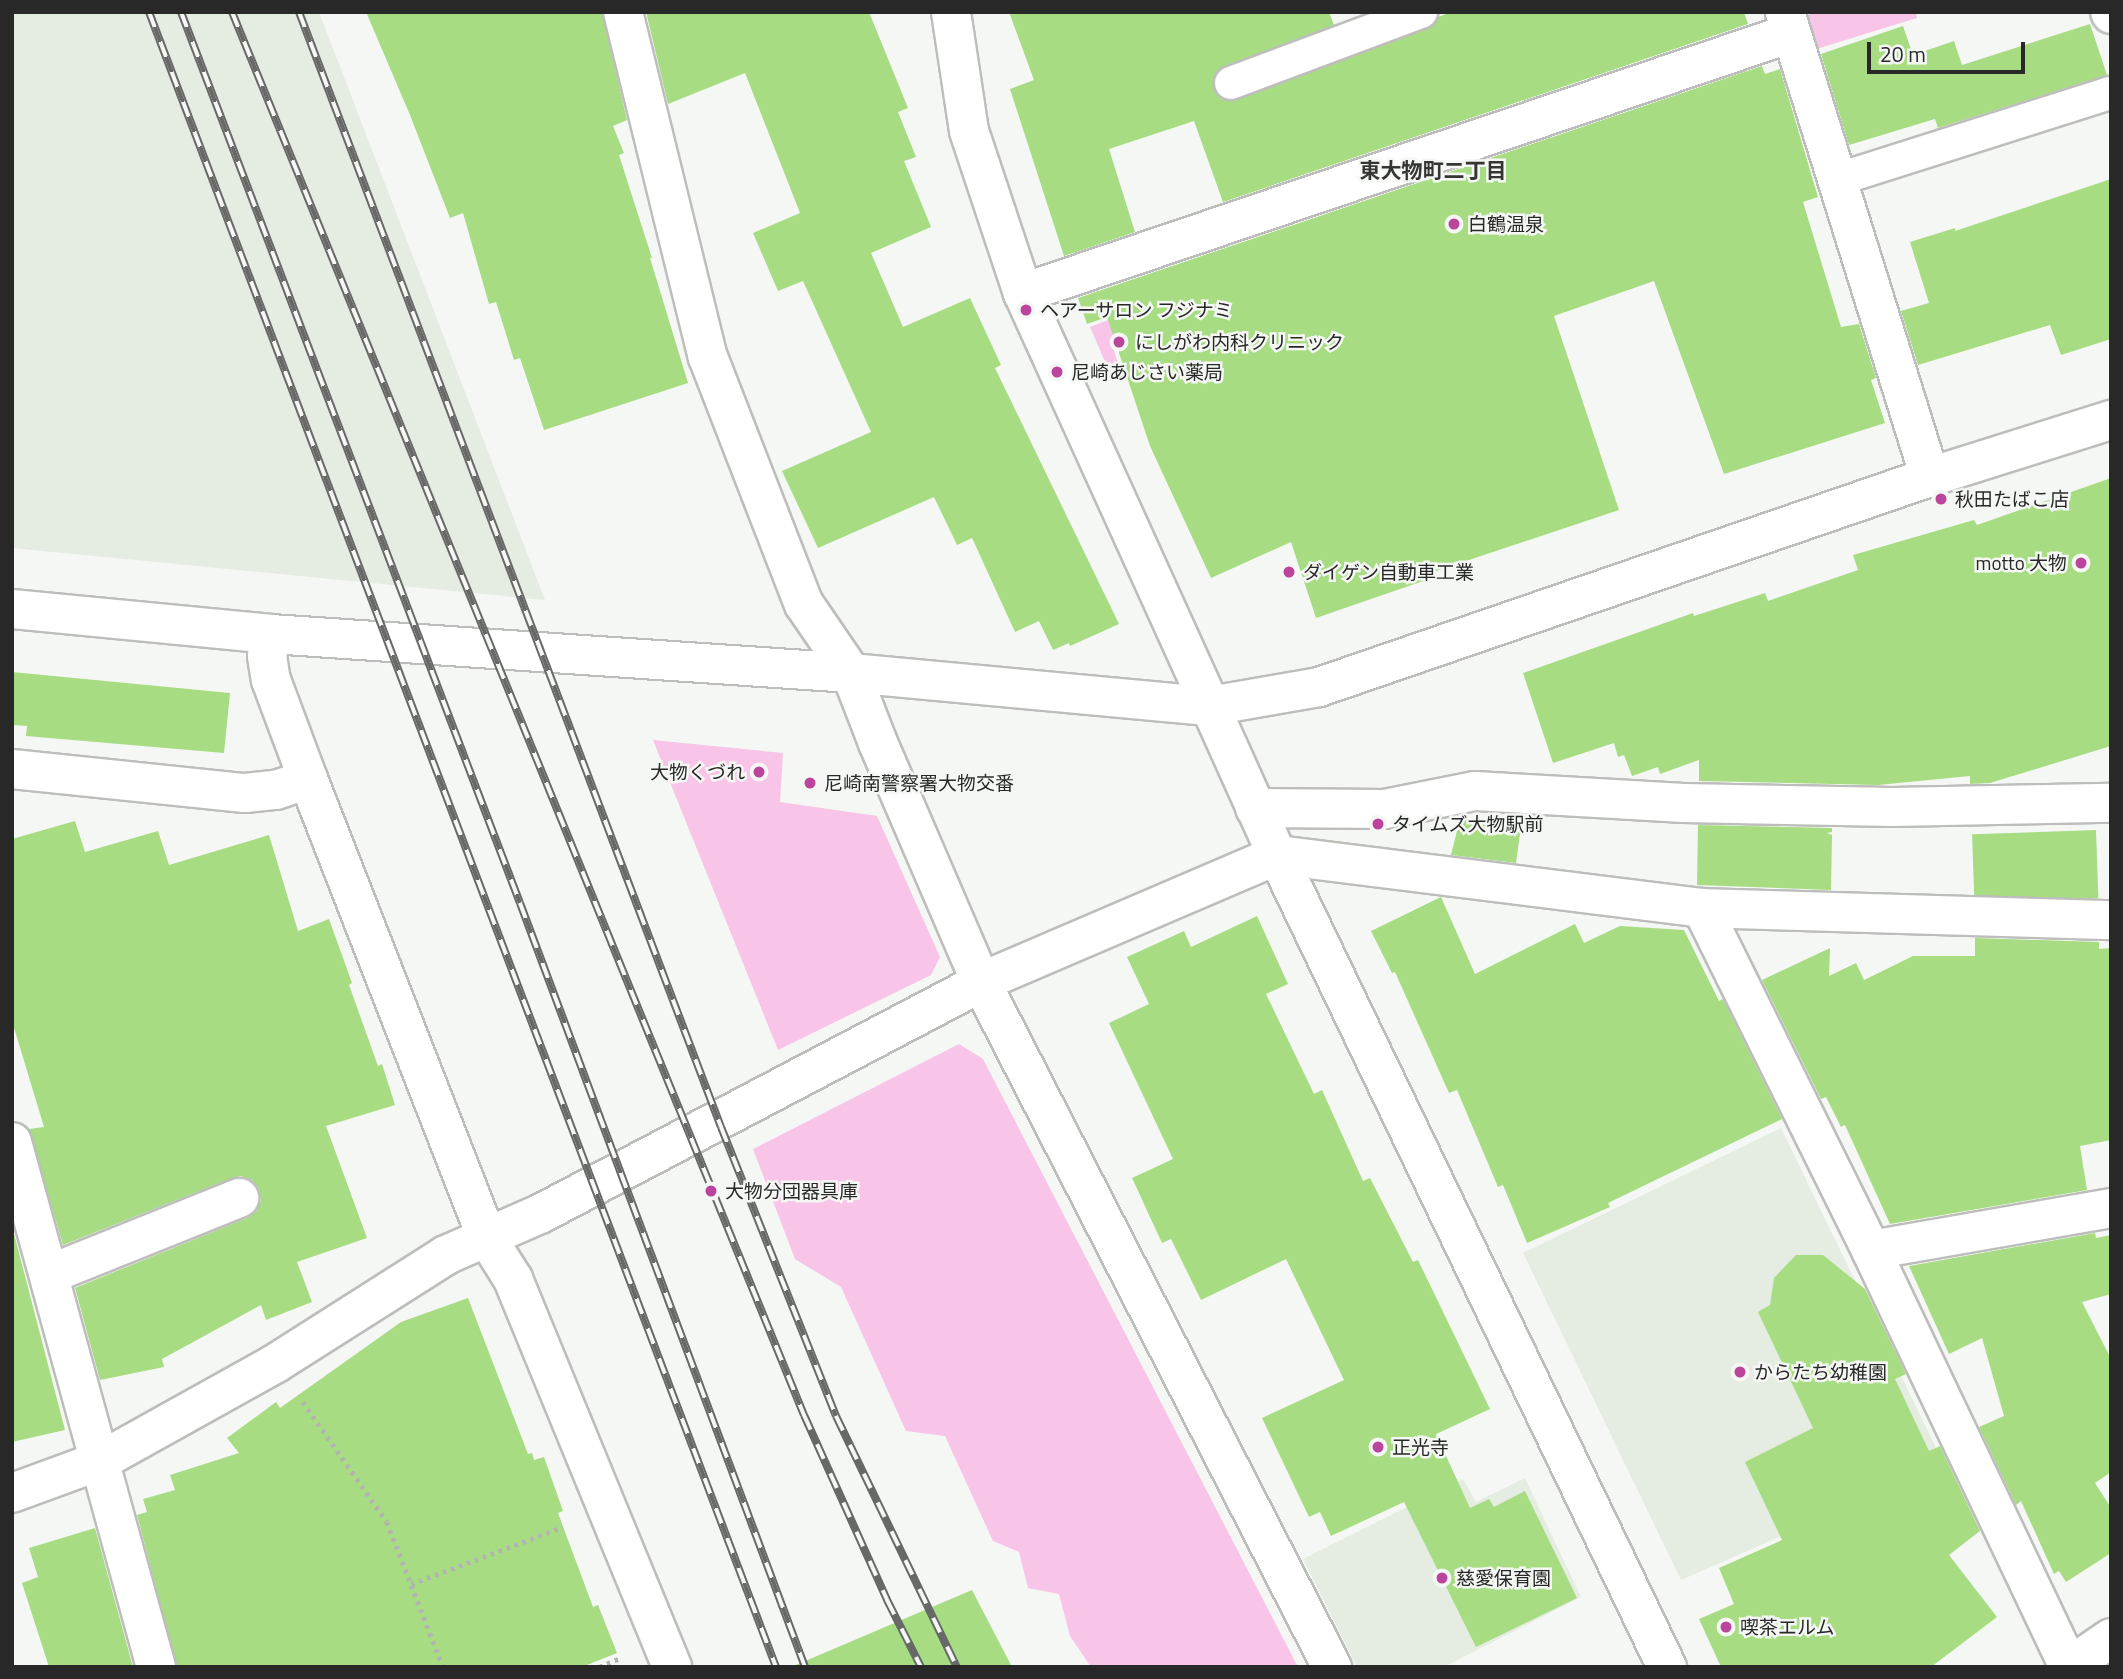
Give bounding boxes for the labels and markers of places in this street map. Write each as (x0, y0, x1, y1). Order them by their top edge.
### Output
place label: 白鶴温泉 (1468, 213, 1544, 235)
marker: 白鶴温泉 (1446, 216, 1462, 232)
place label: ヘアーサロン フジナミ (1040, 299, 1233, 321)
marker: ヘアーサロン フジナミ (1018, 302, 1034, 318)
place label: にしがわ内科クリニック (1135, 331, 1344, 353)
marker: にしがわ内科クリニック (1109, 332, 1129, 352)
place label: 尼崎あじさい薬局 (1071, 361, 1223, 383)
marker: 尼崎あじさい薬局 (1049, 364, 1065, 380)
place label: 秋田たばこ店 (1955, 488, 2069, 510)
marker: 秋田たばこ店 (1933, 491, 1949, 507)
place label: motto 大物 (1976, 552, 2067, 574)
marker: motto 大物 (2073, 555, 2089, 571)
place label: ダイゲン自動車工業 (1303, 561, 1474, 583)
marker: ダイゲン自動車工業 (1281, 564, 1297, 580)
place label: 大物くづれ (650, 761, 745, 783)
marker: 大物くづれ (751, 764, 767, 780)
place label: 尼崎南警察署大物交番 (824, 772, 1014, 794)
marker: 尼崎南警察署大物交番 (802, 775, 818, 791)
place label: タイムズ大物駅前 (1392, 813, 1544, 835)
marker: タイムズ大物駅前 (1370, 816, 1386, 832)
place label: 大物分団器具庫 (725, 1180, 858, 1202)
marker: 大物分団器具庫 (703, 1183, 719, 1199)
place label: からたち幼稚園 (1754, 1361, 1887, 1383)
marker: からたち幼稚園 (1732, 1364, 1748, 1380)
place label: 正光寺 (1392, 1436, 1449, 1458)
marker: 正光寺 (1370, 1439, 1386, 1455)
place label: 慈愛保育園 (1456, 1567, 1551, 1589)
marker: 慈愛保育園 (1434, 1570, 1450, 1586)
place label: 喫茶エルム (1740, 1616, 1835, 1638)
marker: 喫茶エルム (1718, 1619, 1734, 1635)

